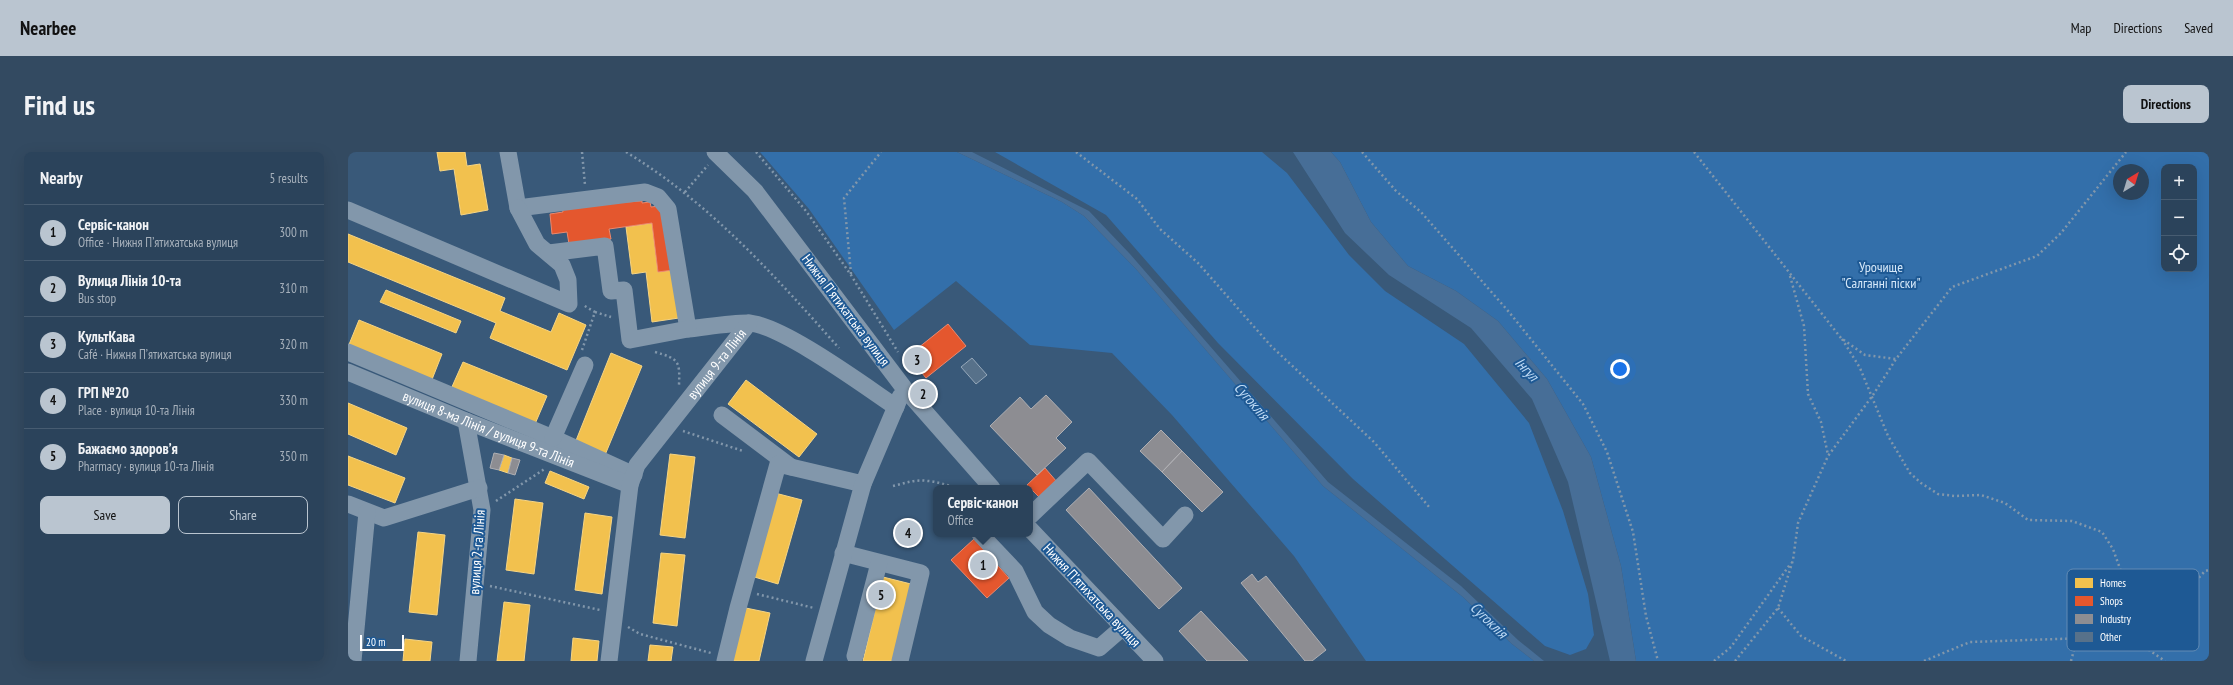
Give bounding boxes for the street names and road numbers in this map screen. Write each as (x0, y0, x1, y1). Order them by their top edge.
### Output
street label: Нижня Пʼятихатська вулиця (798, 251, 894, 369)
street label: вулиця 9-та Лінія (683, 325, 750, 403)
street label: вулиця 8-ма Лінія / вулиця 9-та Лінія (400, 387, 577, 472)
street label: вулиця 2-га Лінія (465, 509, 489, 595)
street label: Нижня Пʼятихатська вулиця (1039, 539, 1145, 651)

